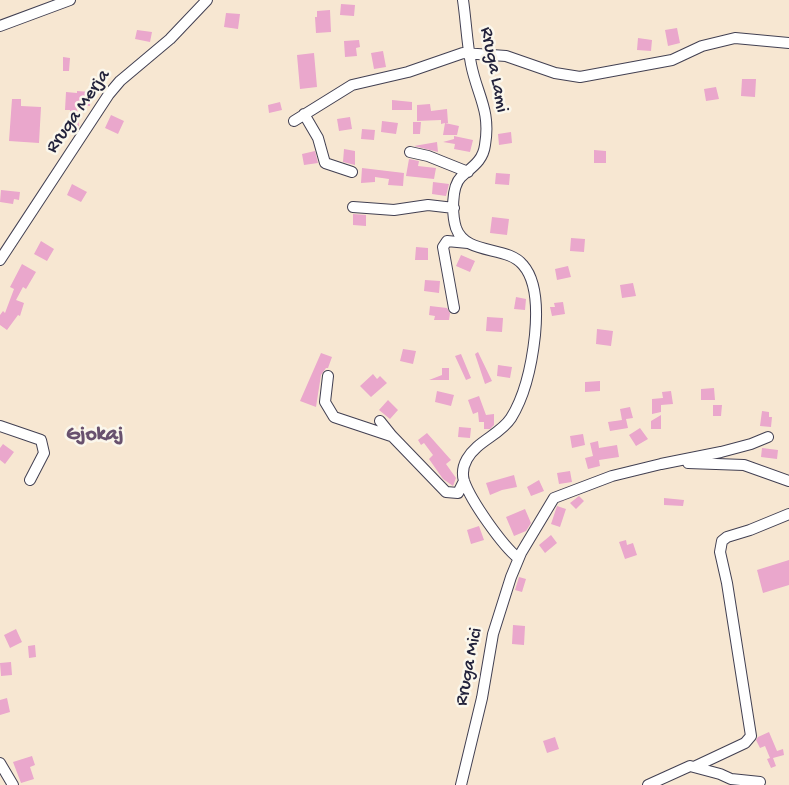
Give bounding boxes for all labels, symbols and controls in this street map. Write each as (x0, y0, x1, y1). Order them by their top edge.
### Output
street label: Rruga Lami (474, 25, 512, 115)
street label: Rruga Merja (42, 66, 116, 158)
district label: Gjokaj (66, 423, 124, 449)
street label: Rruga Mici (451, 626, 489, 708)

